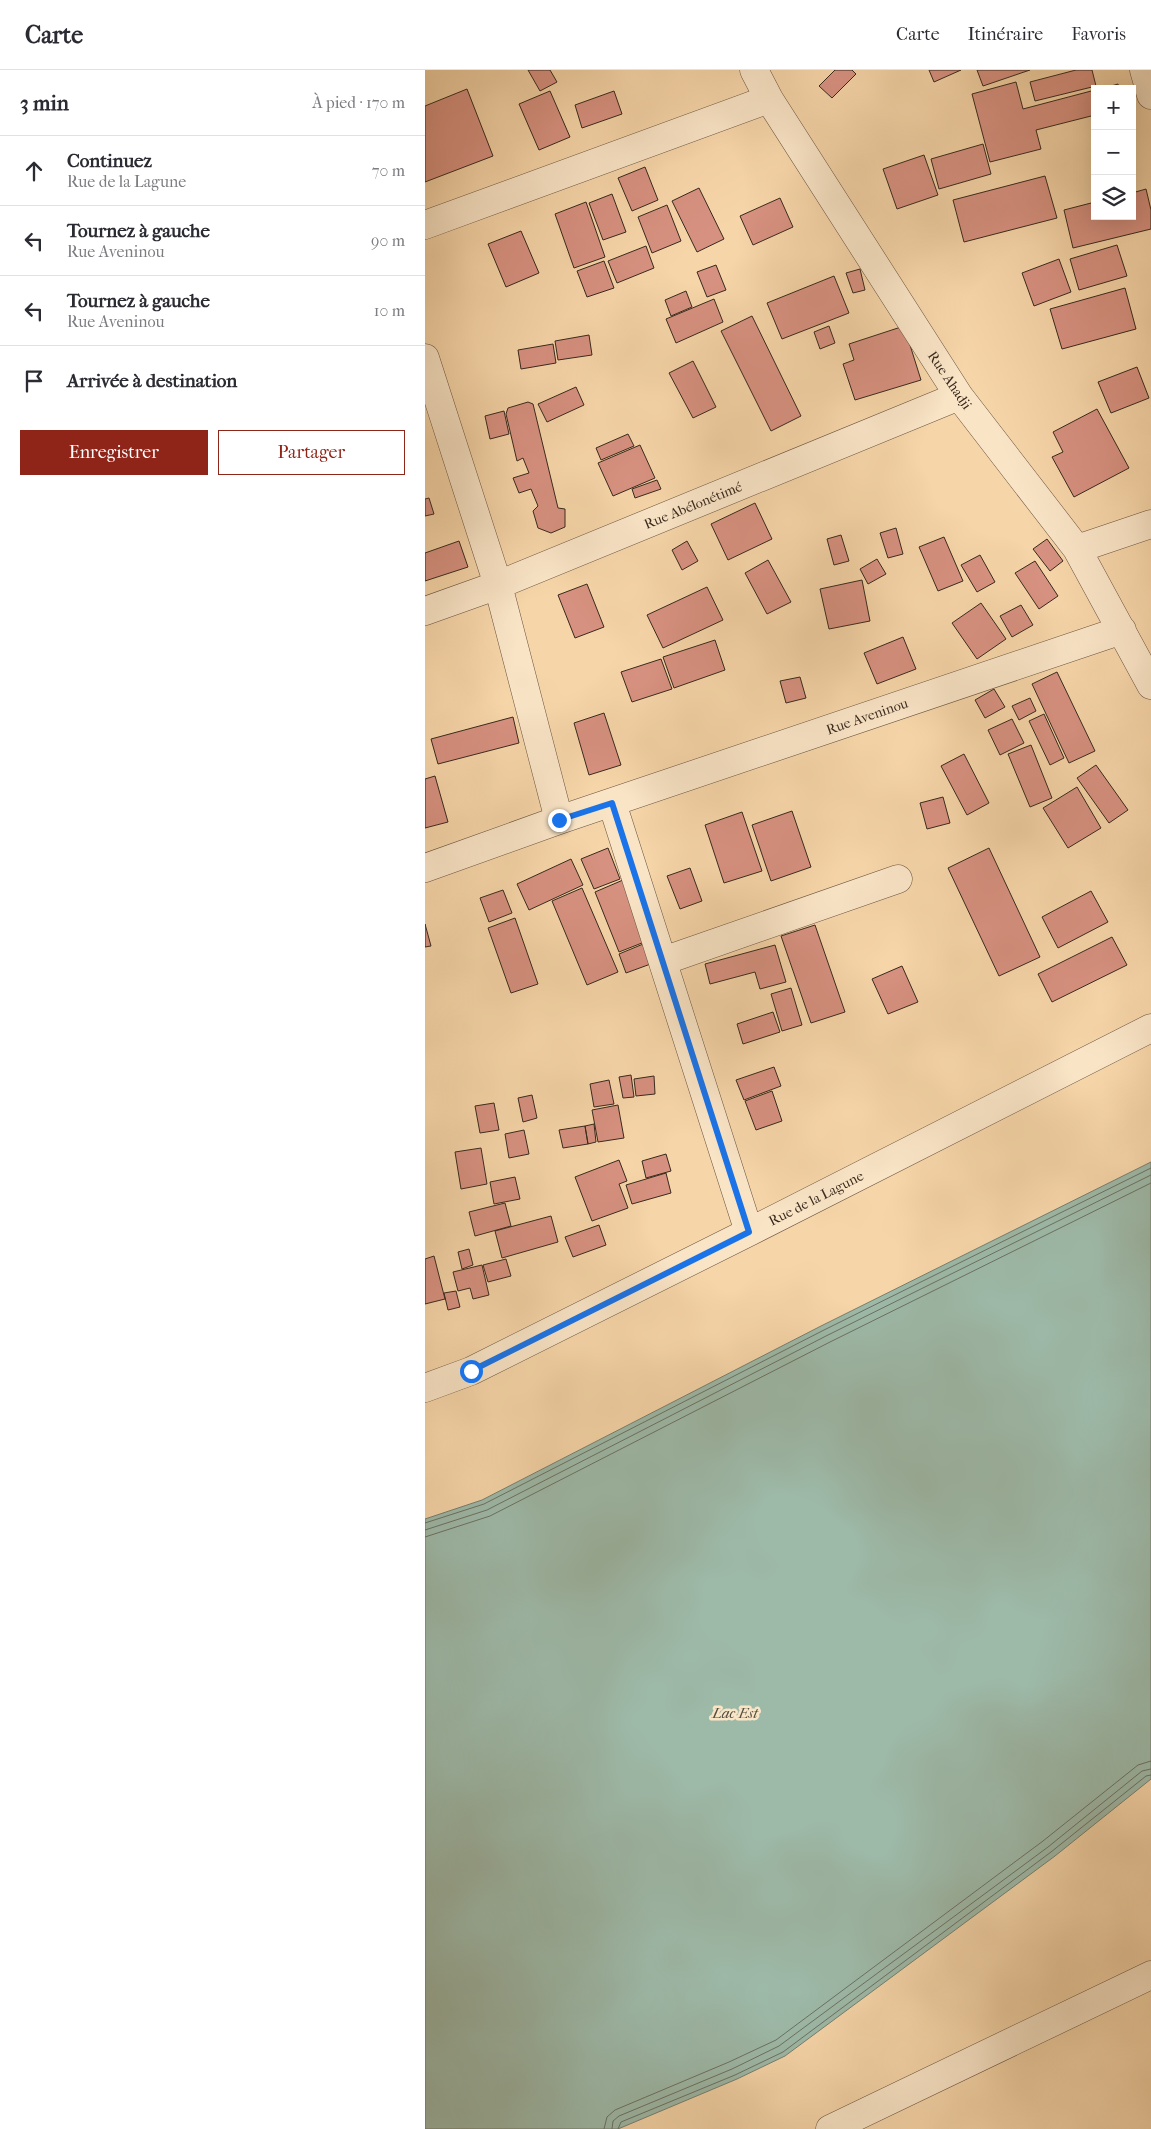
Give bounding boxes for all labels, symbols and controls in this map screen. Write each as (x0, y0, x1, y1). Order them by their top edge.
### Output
text: Carte (25, 21, 83, 49)
text: Carte (896, 24, 940, 45)
text: Itinéraire (968, 24, 1043, 45)
text: Favoris (1071, 24, 1126, 45)
map controls (1091, 85, 1136, 220)
button: + (1091, 85, 1136, 130)
text: 3 min (20, 91, 69, 115)
text: À pied · 170 m (312, 93, 405, 112)
button: − (1091, 130, 1136, 175)
text: Continuez (67, 150, 152, 172)
icon: ahead (20, 157, 48, 185)
text: 70 m (372, 161, 405, 180)
text: Rue de la Lagune (67, 172, 186, 191)
button: layers (1091, 175, 1136, 220)
text: Tournez à gauche (67, 220, 210, 242)
icon: left (20, 227, 48, 255)
text: 90 m (371, 231, 405, 250)
text: Rue Aveninou (67, 242, 165, 261)
text: Tournez à gauche (67, 290, 210, 312)
icon: left (20, 297, 48, 325)
text: 10 m (374, 301, 405, 320)
text: Rue Aveninou (67, 312, 165, 331)
street label: Rue Ahadji (924, 348, 975, 413)
icon: arrive (20, 367, 48, 395)
text: Arrivée à destination (67, 370, 237, 392)
button: Enregistrer (20, 430, 208, 475)
button: Partager (218, 430, 405, 475)
street label: Rue Abélonétimé (642, 478, 745, 533)
street label: Rue Aveninou (824, 695, 910, 738)
route end (548, 809, 571, 832)
street label: Rue de la Lagune (766, 1167, 867, 1230)
route start (460, 1360, 483, 1383)
water label: Lac Est (711, 1704, 759, 1722)

